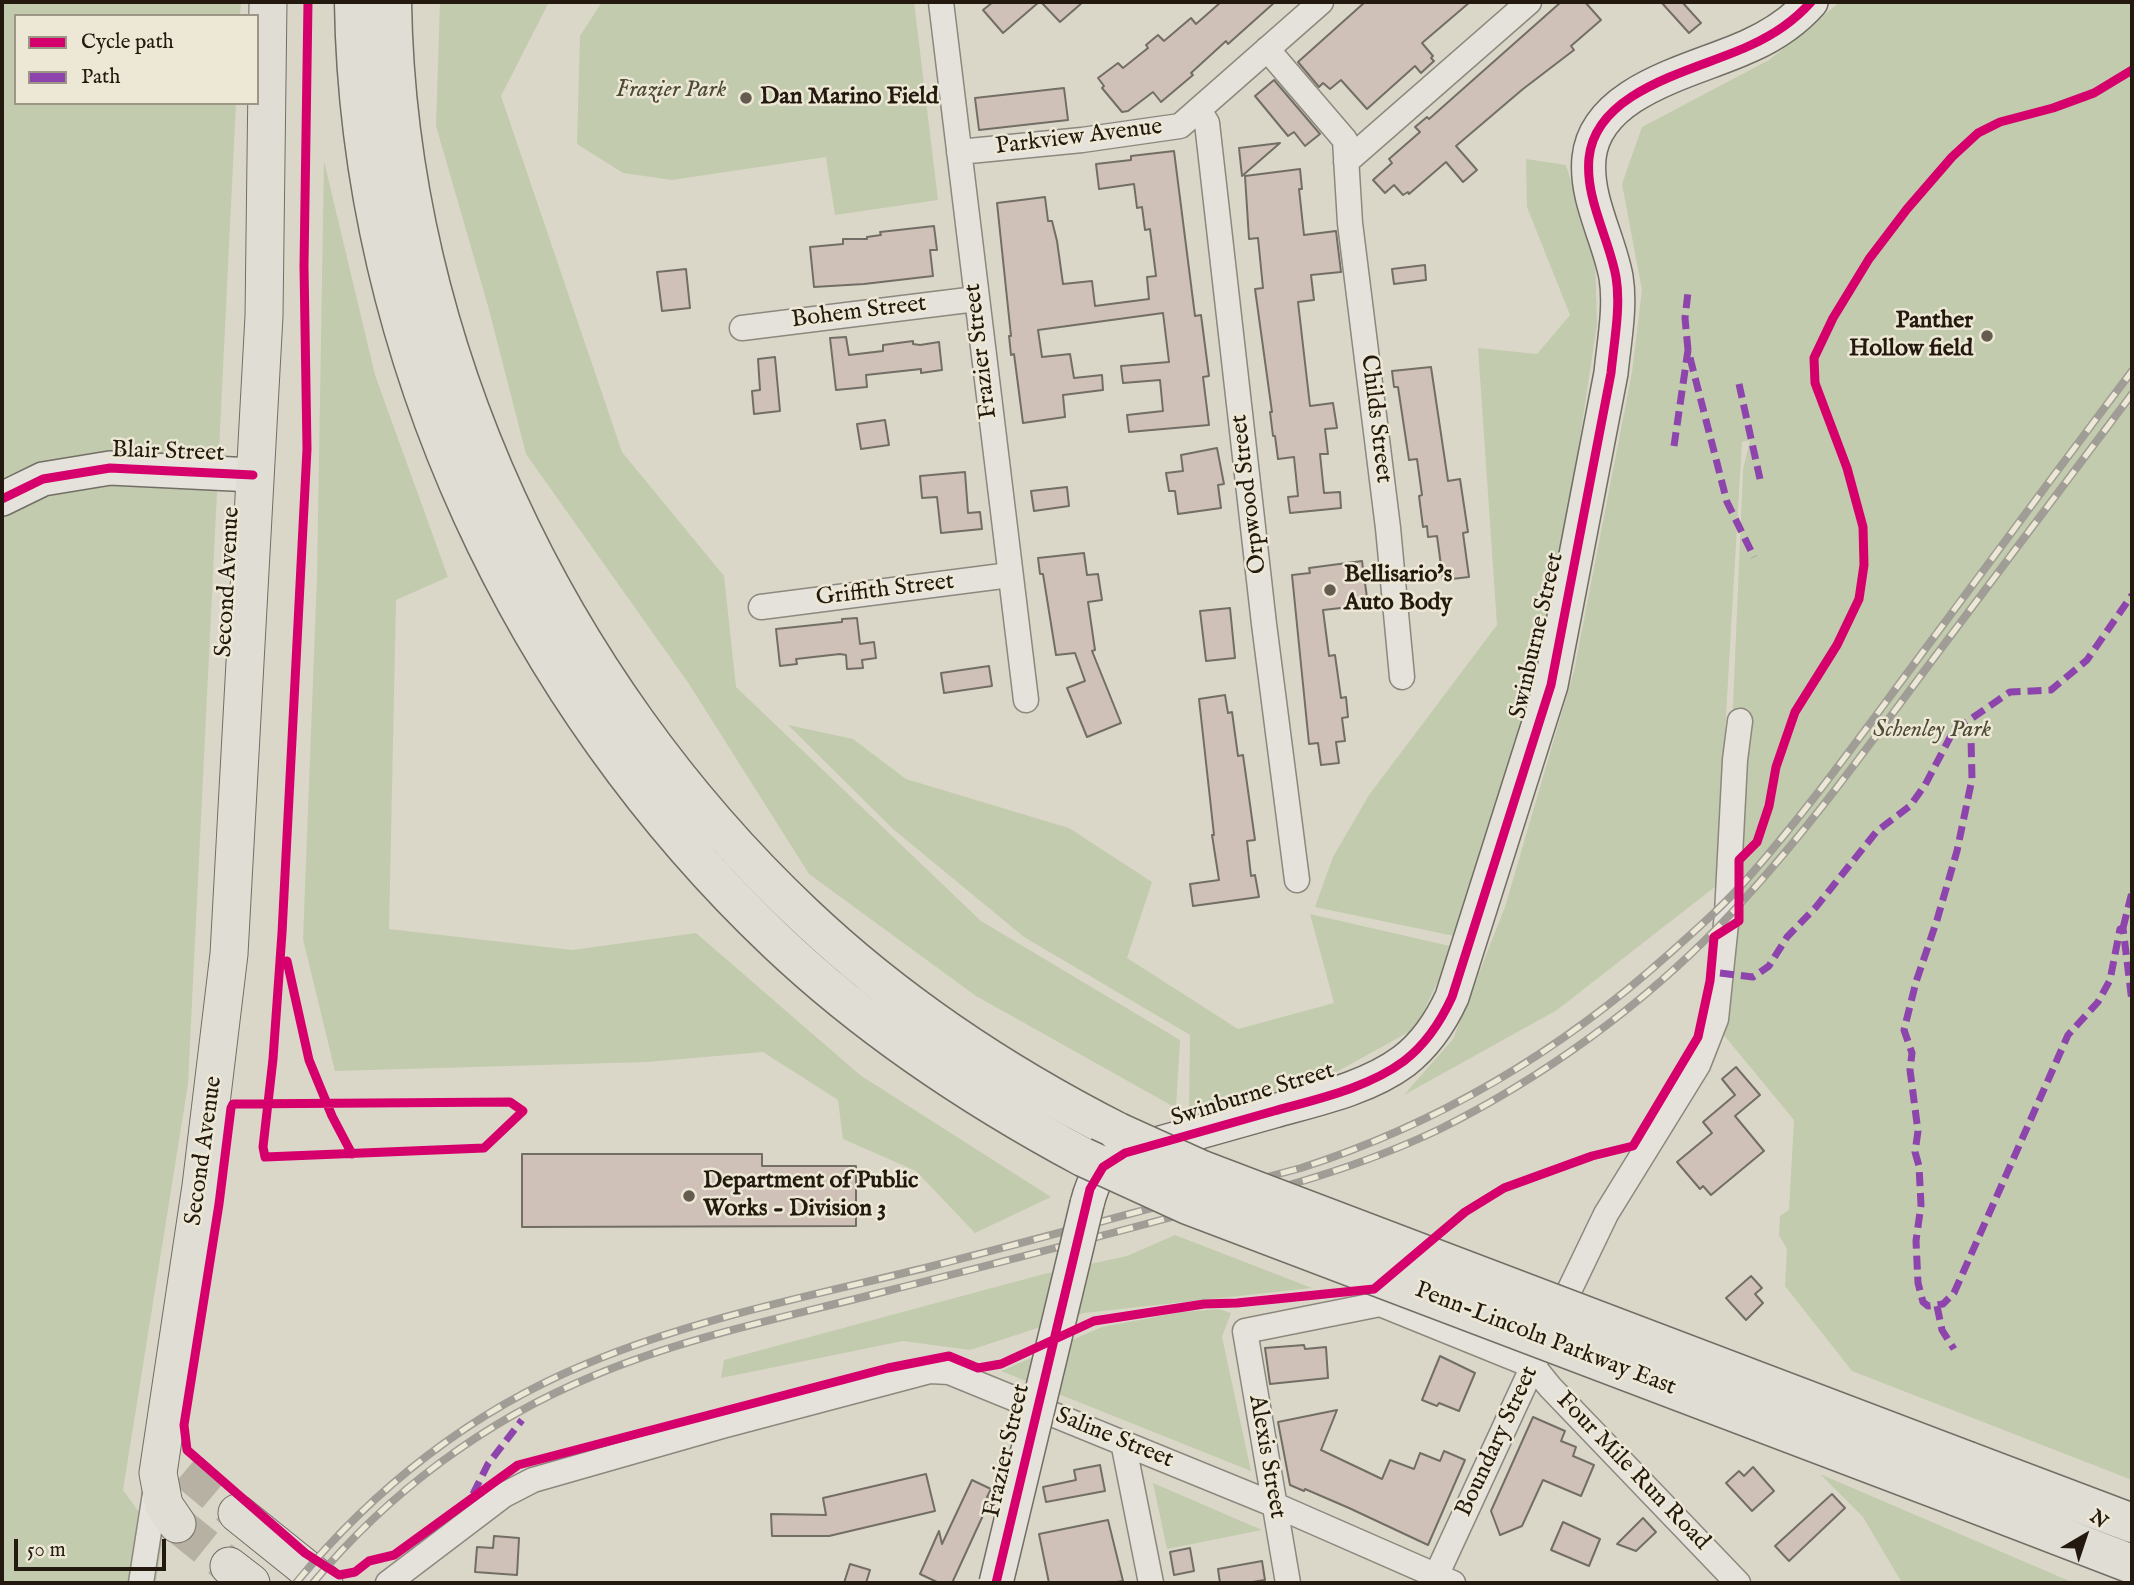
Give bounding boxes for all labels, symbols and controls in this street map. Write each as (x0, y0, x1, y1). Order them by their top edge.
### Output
legend (14, 14, 259, 105)
text: Cycle path (81, 29, 174, 56)
text: Path (81, 64, 120, 91)
park label: Frazier Park (616, 77, 726, 105)
place label: Dan Marino Field (760, 84, 939, 112)
marker: Dan Marino Field (738, 90, 754, 106)
street label: Parkview Avenue (994, 113, 1164, 163)
street label: Frazier Street (959, 282, 1005, 420)
street label: Bohem Street (790, 290, 928, 336)
place label: Panther Hollow field (1849, 308, 1973, 364)
marker: Panther Hollow field (1979, 328, 1995, 344)
street label: Childs Street (1353, 353, 1397, 485)
street label: Orpwood Street (1226, 413, 1274, 575)
street label: Blair Street (111, 437, 225, 469)
street label: Second Avenue (211, 506, 247, 658)
street label: Swinburne Street (1505, 550, 1571, 722)
place label: Bellisario's Auto Body (1344, 562, 1452, 618)
street label: Griffith Street (814, 568, 956, 614)
marker: Bellisario's Auto Body (1322, 582, 1338, 598)
park label: Schenley Park (1873, 717, 1991, 745)
street label: Swinburne Street (1168, 1057, 1338, 1135)
street label: Second Avenue (180, 1074, 230, 1228)
place label: Department of Public Works - Division 3 (703, 1168, 918, 1224)
marker: Department of Public Works - Division 3 (681, 1188, 697, 1204)
street label: Penn-Lincoln Parkway East (1410, 1277, 1680, 1403)
street label: Boundary Street (1451, 1362, 1545, 1522)
street label: Frazier Street (979, 1381, 1037, 1521)
street label: Four Mile Run Road (1549, 1387, 1715, 1557)
street label: Alexis Street (1241, 1393, 1291, 1521)
street label: Saline Street (1051, 1402, 1177, 1476)
north arrow (2050, 1501, 2120, 1571)
text: N (2084, 1505, 2112, 1534)
scale bar (18, 1526, 170, 1570)
text: 50 m (27, 1537, 66, 1564)

